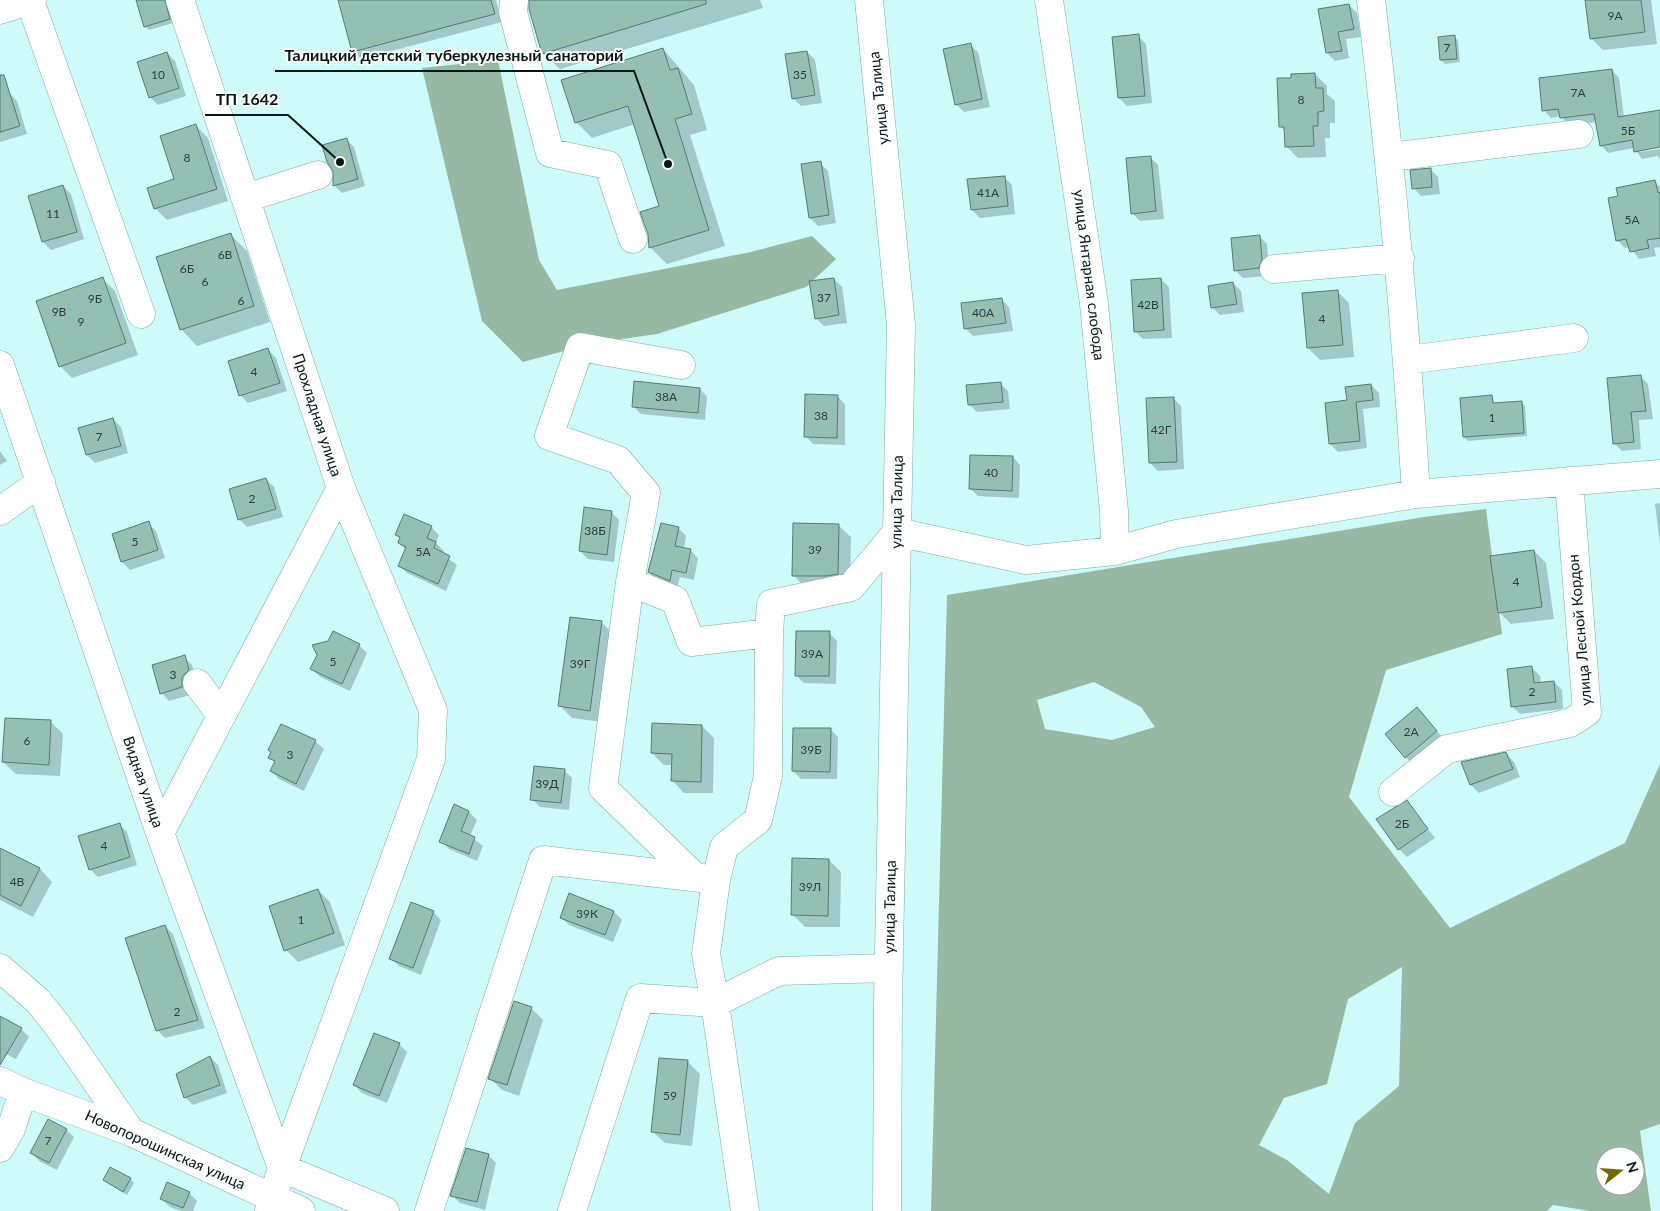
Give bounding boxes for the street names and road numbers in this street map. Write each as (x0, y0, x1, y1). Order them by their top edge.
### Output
street label: улица Талица (864, 51, 892, 145)
street label: улица Янтарная слобода (1071, 189, 1109, 361)
street label: Прохладная улица (290, 351, 346, 479)
street label: улица Талица (886, 455, 906, 549)
street label: улица Лесной Кордон (1563, 554, 1595, 707)
street label: Видная улица (120, 734, 168, 830)
street label: улица Талица (879, 860, 899, 954)
street label: Новопорошинская улица (82, 1106, 248, 1193)

